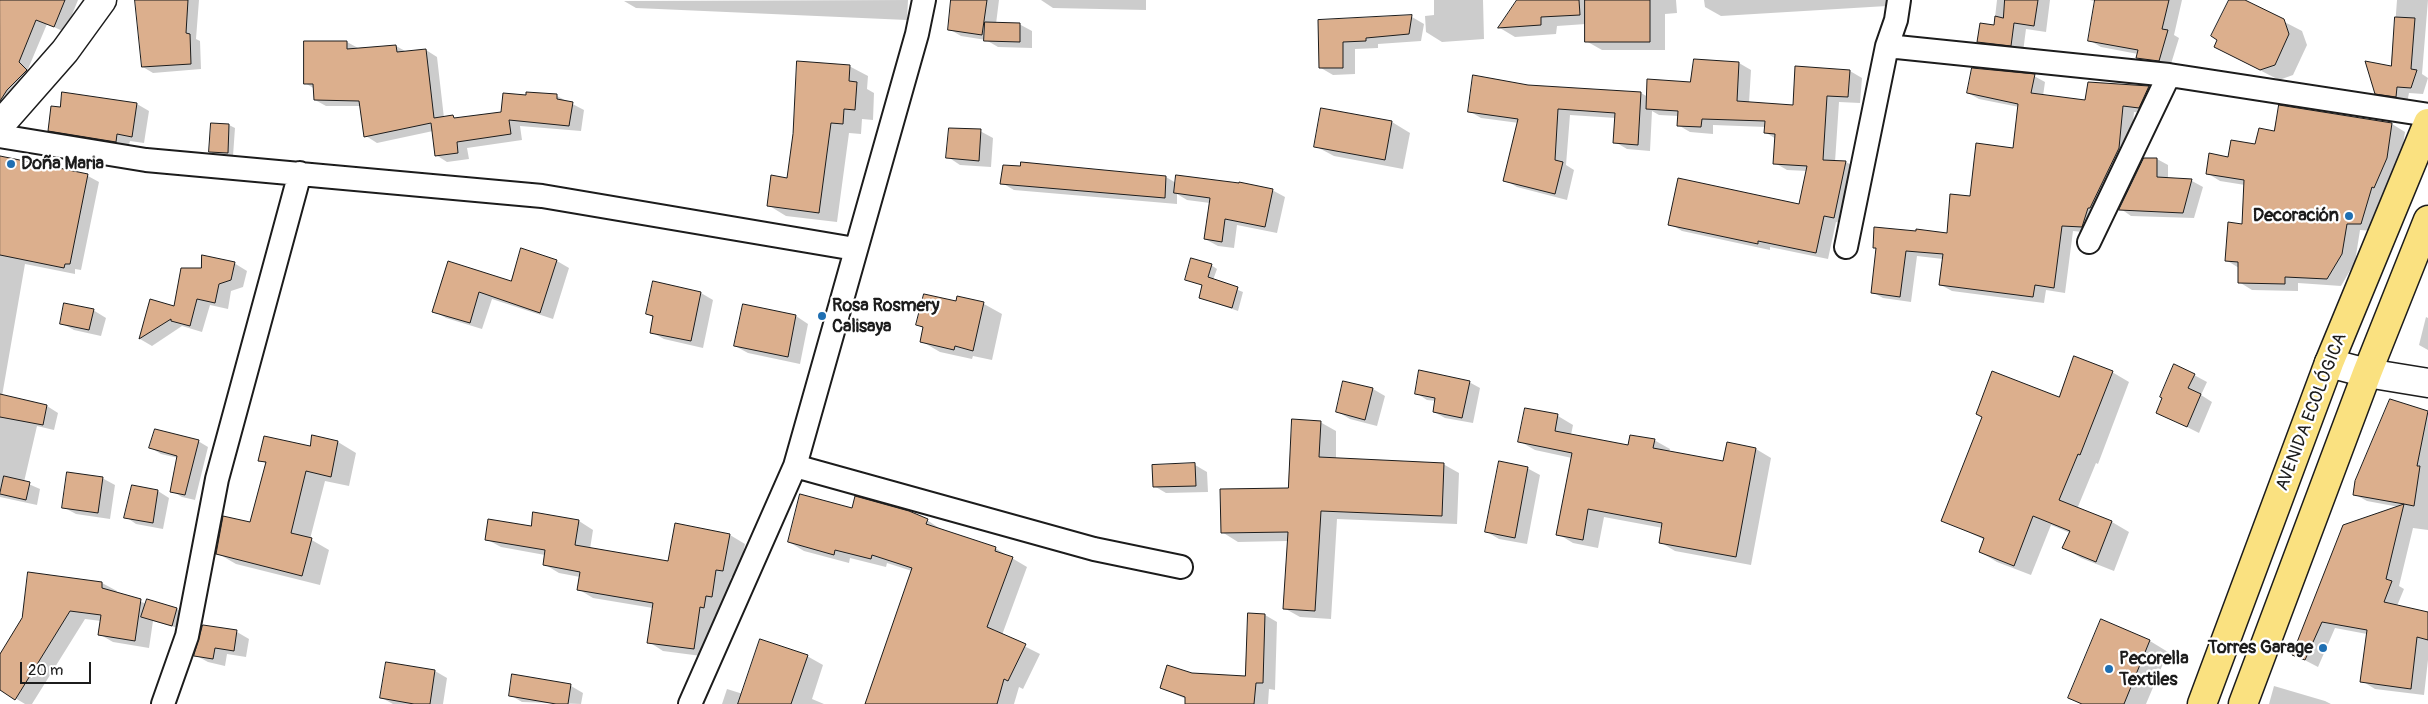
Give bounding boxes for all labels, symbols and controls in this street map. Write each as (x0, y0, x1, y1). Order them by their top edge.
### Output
place label: Doña Maria (21, 153, 104, 175)
marker: Doña Maria (5, 158, 17, 170)
place label: Decoración (2253, 205, 2339, 227)
marker: Decoración (2343, 210, 2355, 222)
place label: Rosa Rosmery Calisaya (832, 295, 940, 338)
marker: Rosa Rosmery Calisaya (816, 310, 828, 322)
street label: AVENIDA ECOLÓGICA (2272, 330, 2352, 494)
place label: Torres Garage (2208, 637, 2313, 659)
marker: Torres Garage (2317, 642, 2329, 654)
place label: Pecorella Textiles (2119, 648, 2188, 691)
scale bar (22, 652, 94, 684)
text: 20 m (28, 661, 63, 680)
marker: Pecorella Textiles (2103, 663, 2115, 675)

